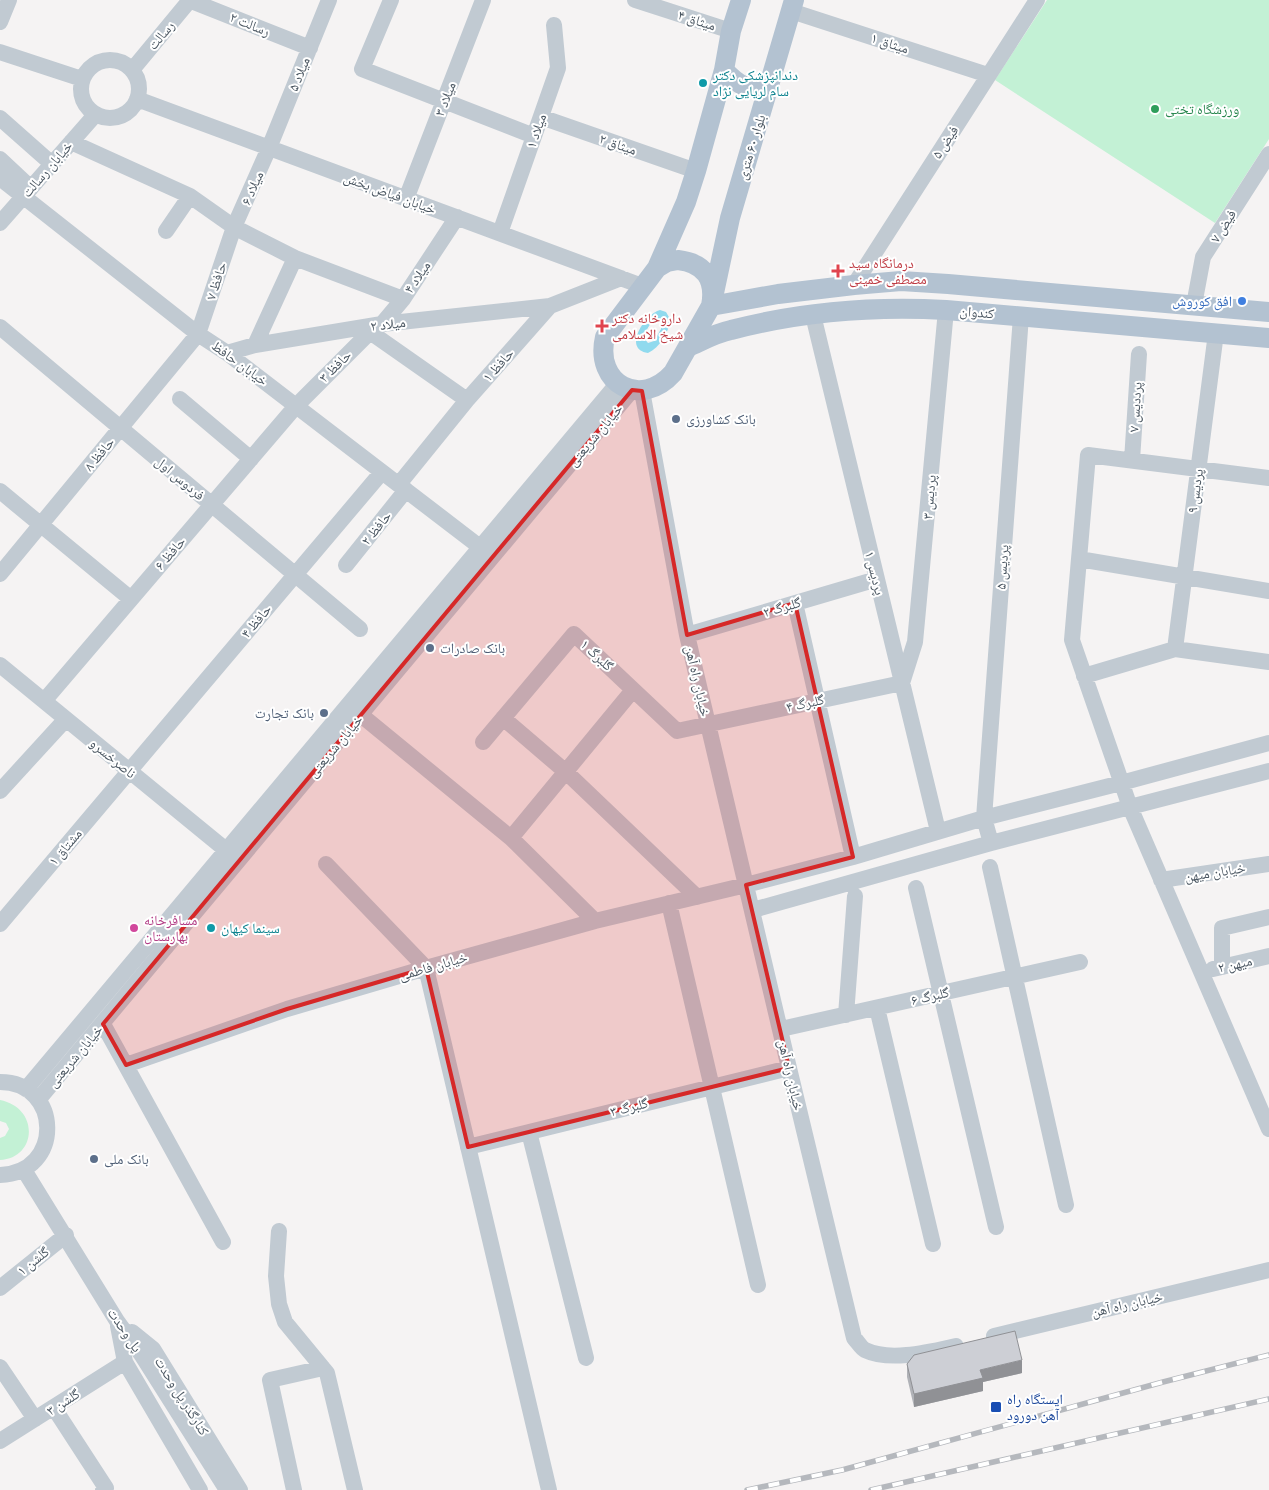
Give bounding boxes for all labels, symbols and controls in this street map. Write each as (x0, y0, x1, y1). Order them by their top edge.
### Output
street label: میثاق ۴ (676, 6, 718, 35)
street label: رسالت ۲ (227, 9, 273, 40)
street label: رسالت (144, 17, 178, 53)
street label: میثاق ۱ (869, 29, 911, 58)
street label: میلاد ۵ (285, 55, 313, 93)
place label: دندانپزشکی دکتر سام لریایی نژاد (712, 67, 798, 101)
marker: دندانپزشکی دکتر سام لریایی نژاد (697, 77, 709, 89)
street label: میلاد ۳ (431, 80, 459, 118)
place label: ورزشگاه تختی (1165, 101, 1239, 118)
marker: ورزشگاه تختی (1149, 103, 1161, 115)
street label: میلاد ۱ (523, 112, 550, 150)
street label: بلوار ۶۰ متری (734, 112, 769, 182)
street label: فیض ۵ (929, 123, 962, 162)
street label: میثاق ۲ (597, 130, 639, 159)
street label: خیابان رسالت (18, 138, 76, 201)
street label: میلاد ۶ (238, 169, 267, 207)
street label: خیابان فیاض بخش (341, 169, 438, 218)
street label: فیض ۷ (1207, 206, 1240, 246)
place label: درمانگاه سید مصطفی خمینی (849, 255, 927, 288)
street label: میلاد ۴ (401, 258, 434, 296)
street label: حافظ ۷ (202, 260, 230, 302)
marker: درمانگاه سید مصطفی خمینی (831, 264, 845, 278)
place label: افق کوروش (1172, 293, 1232, 311)
marker: افق کوروش (1236, 295, 1248, 307)
street label: کندوان (959, 303, 995, 322)
place label: داروخانه دکتر شیخ الاسلامی (611, 310, 683, 344)
street label: میلاد ۲ (370, 314, 407, 334)
marker: داروخانه دکتر شیخ الاسلامی (596, 320, 608, 332)
street label: خیابان حافظ (208, 337, 271, 390)
street label: حافظ ۱ (479, 345, 517, 385)
street label: حافظ ۳ (316, 347, 354, 385)
street label: پرددیس ۷ (1125, 381, 1146, 433)
street label: خیابان شریعتی (564, 401, 627, 470)
place label: بانک کشاورزی (686, 411, 756, 428)
marker: بانک کشاورزی (670, 413, 682, 425)
street label: حافظ ۸ (80, 434, 118, 474)
street label: فردوس اول (151, 453, 208, 504)
street label: پردیس ۹ (1184, 468, 1207, 514)
street label: پردیس ۳ (919, 474, 940, 520)
street label: حافظ ۲ (358, 508, 394, 548)
street label: حافظ ۶ (151, 533, 189, 573)
street label: پردیس ۵ (992, 544, 1013, 590)
street label: پردیس ۱ (861, 549, 888, 597)
street label: گلبرگ ۲ (761, 594, 803, 621)
street label: حافظ ۴ (237, 601, 275, 641)
street label: گلبرگ ۱ (577, 636, 617, 675)
place label: بانک صادرات (440, 640, 505, 657)
marker: بانک صادرات (424, 642, 436, 654)
street label: خیابان راه آهن (681, 644, 714, 718)
street label: گلبرگ ۴ (784, 691, 826, 716)
place label: بانک تجارت (255, 705, 314, 722)
marker: بانک تجارت (318, 707, 330, 719)
street label: خیابان شریعتی (304, 712, 367, 781)
street label: ناصرخسرو (86, 735, 139, 782)
street label: مشتاق ۱ (45, 825, 86, 869)
street label: خیابان میهن (1184, 859, 1247, 886)
place label: مسافرخانه بهارستان (144, 912, 197, 945)
place label: سینما کیهان (221, 920, 280, 937)
marker: مسافرخانه بهارستان (128, 922, 140, 934)
marker: سینما کیهان (205, 922, 217, 934)
street label: خیابان فاطمی (397, 949, 469, 984)
street label: میهن ۲ (1216, 952, 1254, 977)
street label: گلبرگ ۶ (909, 984, 951, 1009)
street label: خیابان شریعتی (44, 1022, 107, 1091)
street label: خیابان راه آهن (774, 1038, 807, 1112)
street label: گلبرگ ۳ (608, 1095, 650, 1120)
place label: بانک ملی (104, 1151, 149, 1168)
marker: بانک ملی (88, 1153, 100, 1165)
street label: گلشن ۱ (14, 1243, 53, 1279)
street label: خیابان راه آهن (1090, 1288, 1164, 1321)
street label: پل وحدت (104, 1305, 145, 1356)
street label: کنارگذر پل وحدت (151, 1354, 212, 1439)
street label: گلشن ۳ (43, 1385, 83, 1419)
place label: ایستگاه راه آهن دورود (1007, 1391, 1063, 1424)
marker: ایستگاه راه آهن دورود (989, 1400, 1003, 1414)

